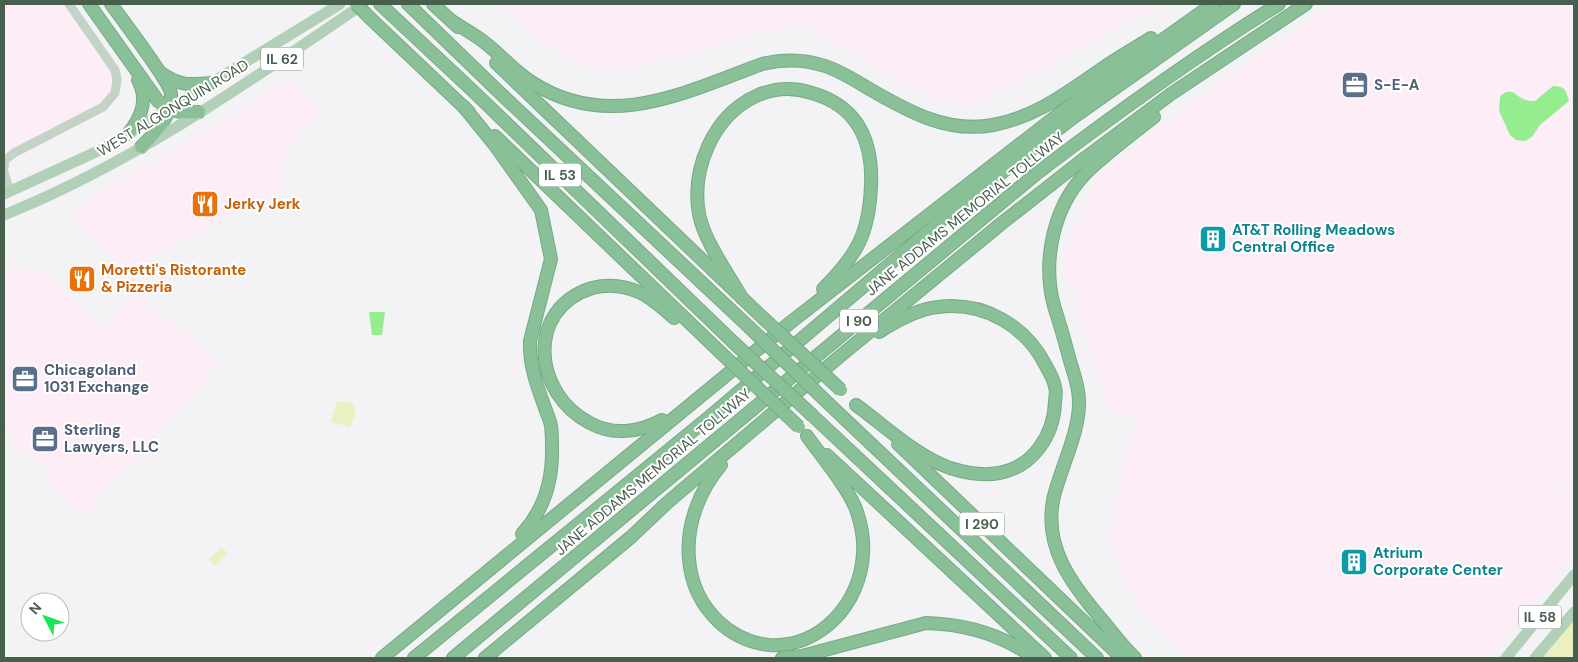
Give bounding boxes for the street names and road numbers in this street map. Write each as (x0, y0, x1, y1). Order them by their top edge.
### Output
road number: IL 62 (261, 48, 303, 70)
street label: WEST ALGONQUIN ROAD (94, 55, 252, 161)
street label: JANE ADDAMS MEMORIAL TOLLWAY (862, 127, 1069, 300)
road number: IL 53 (539, 164, 581, 186)
road number: I 90 (840, 310, 878, 332)
street label: JANE ADDAMS MEMORIAL TOLLWAY (551, 384, 755, 560)
road number: I 290 (960, 512, 1004, 536)
road number: IL 58 (1519, 606, 1561, 628)

